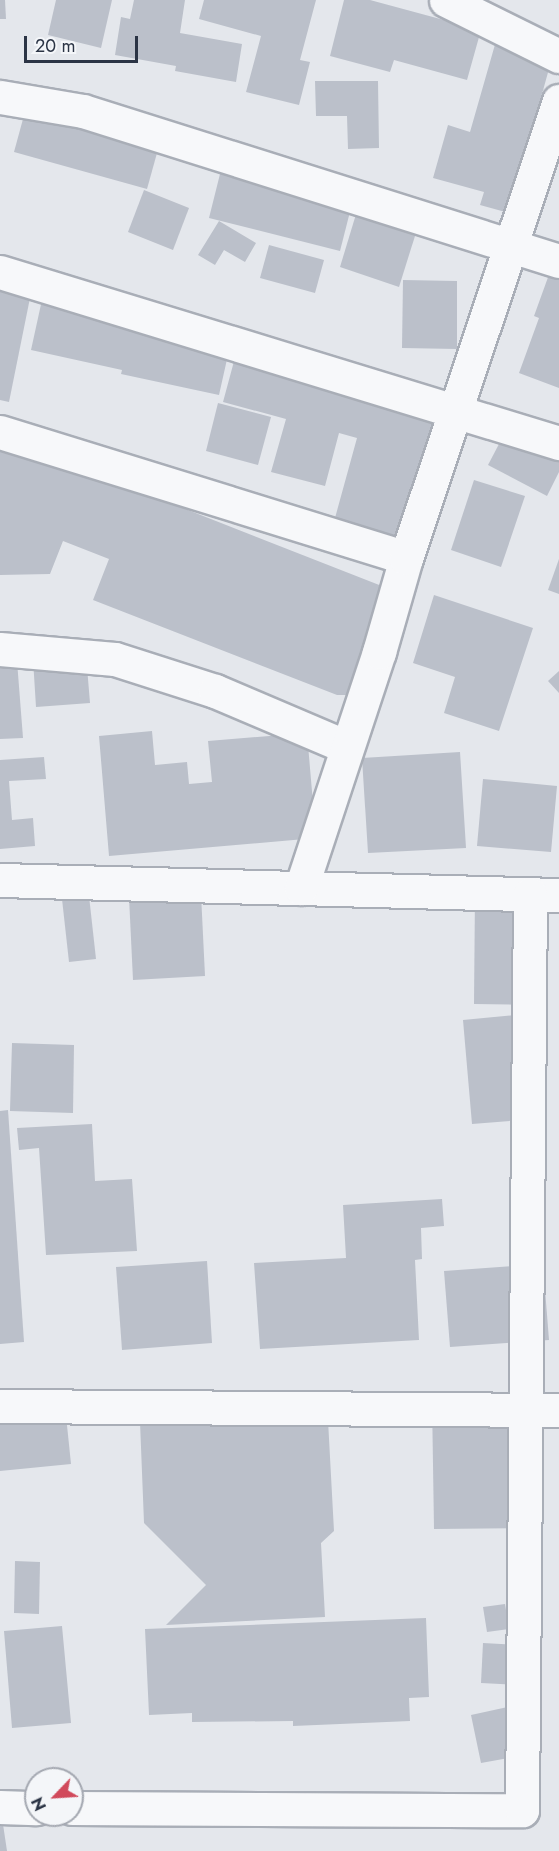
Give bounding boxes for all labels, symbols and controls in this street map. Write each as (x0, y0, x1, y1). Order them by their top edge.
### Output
scale bar (27, 24, 141, 62)
text: 20 m (35, 33, 75, 59)
north arrow (24, 1767, 84, 1827)
text: N (26, 1793, 52, 1815)

